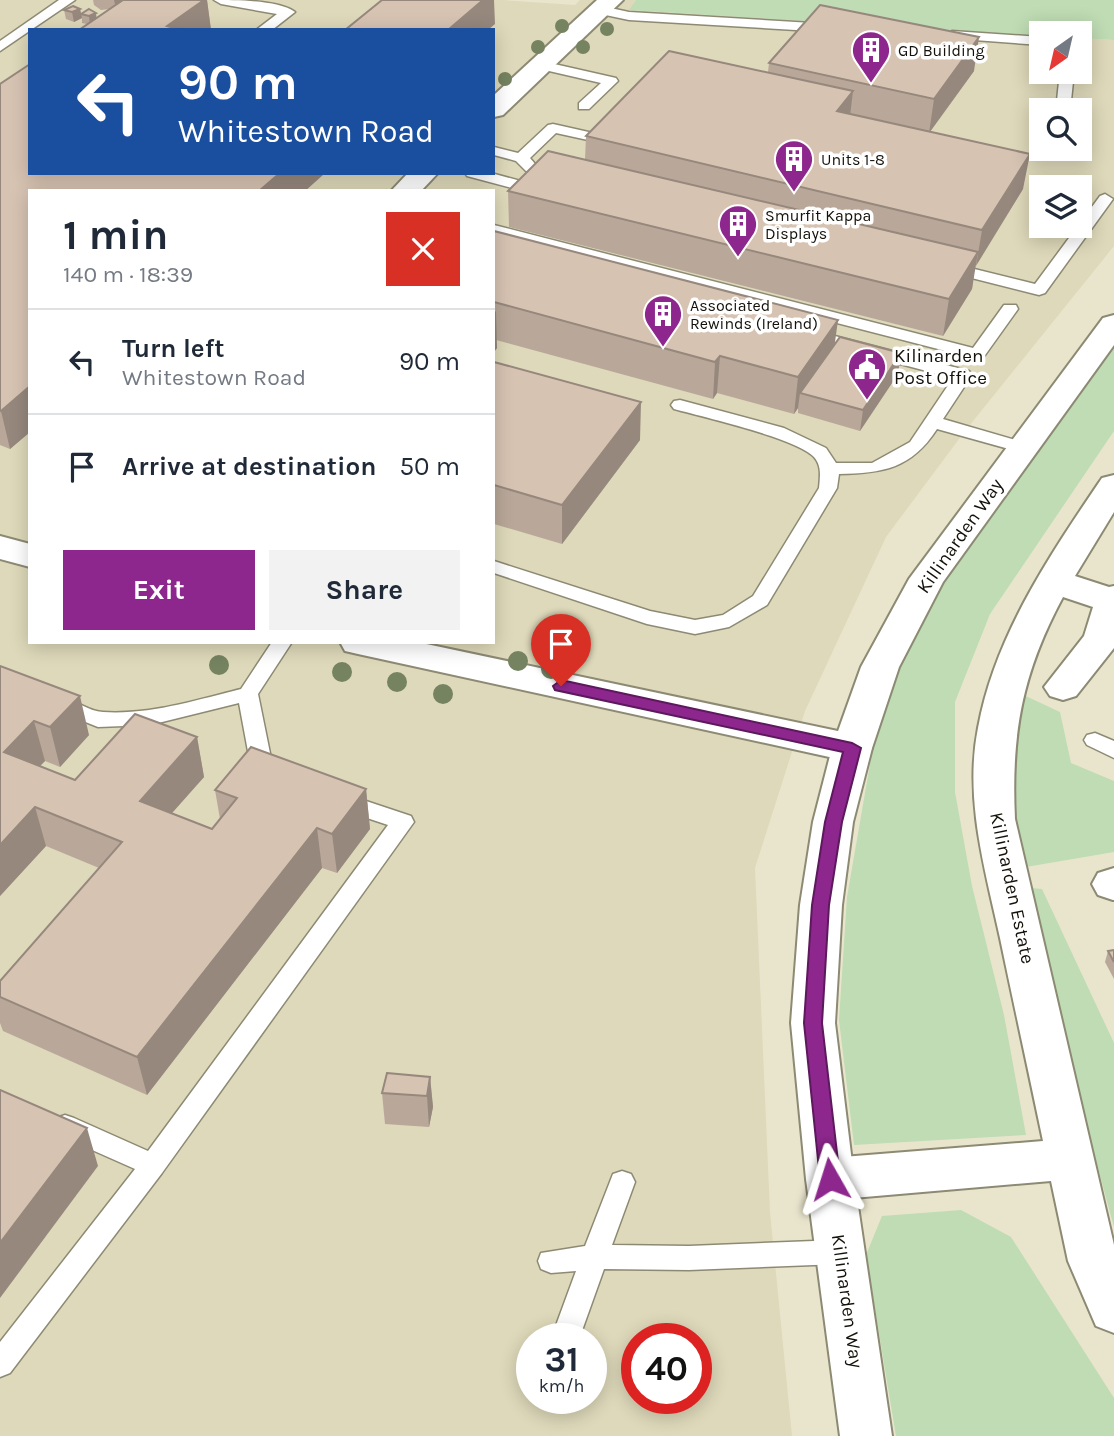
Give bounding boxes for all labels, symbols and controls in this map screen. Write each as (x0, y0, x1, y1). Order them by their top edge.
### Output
north arrow (1029, 21, 1092, 84)
map controls (1029, 21, 1092, 238)
building icon: GD Building (850, 29, 892, 84)
place label: GD Building (898, 41, 984, 60)
text: 90 m (178, 54, 298, 111)
icon: left (63, 56, 154, 147)
button: search (1029, 98, 1092, 161)
text: Whitestown Road (178, 113, 434, 150)
building icon: Units 1-8 (773, 138, 815, 193)
place label: Units 1-8 (821, 150, 885, 169)
button: layers (1029, 175, 1092, 238)
building icon: Smurfit Kappa Displays (717, 203, 759, 258)
place label: Smurfit Kappa Displays (765, 206, 871, 243)
text: 1 min (63, 210, 168, 260)
button: close (386, 212, 460, 286)
text: 140 m · 18:39 (63, 261, 193, 288)
building icon: Associated Rewinds (Ireland) (642, 293, 684, 348)
place label: Associated Rewinds (Ireland) (690, 296, 818, 333)
text: Turn left (122, 333, 224, 364)
icon: left (63, 343, 101, 381)
place label: Kilinarden Post Office (894, 345, 987, 389)
text: 90 m (399, 346, 460, 377)
public building icon: Kilinarden Post Office (846, 346, 888, 401)
text: Whitestown Road (122, 364, 306, 391)
icon: arrive (63, 448, 101, 486)
text: Arrive at destination (122, 451, 376, 482)
text: 50 m (399, 451, 460, 482)
street label: Killinarden Way (912, 474, 1008, 598)
button: Exit (63, 550, 255, 630)
button: Share (269, 550, 460, 630)
pin (531, 614, 591, 686)
icon: arrive (542, 625, 580, 663)
street label: Killinarden Estate (985, 810, 1039, 966)
position arrow (793, 1142, 867, 1216)
street label: Killinarden Way (827, 1233, 867, 1370)
speed limit sign: 40 (621, 1323, 712, 1414)
text: 31 (544, 1339, 579, 1380)
text: km/h (539, 1375, 584, 1397)

